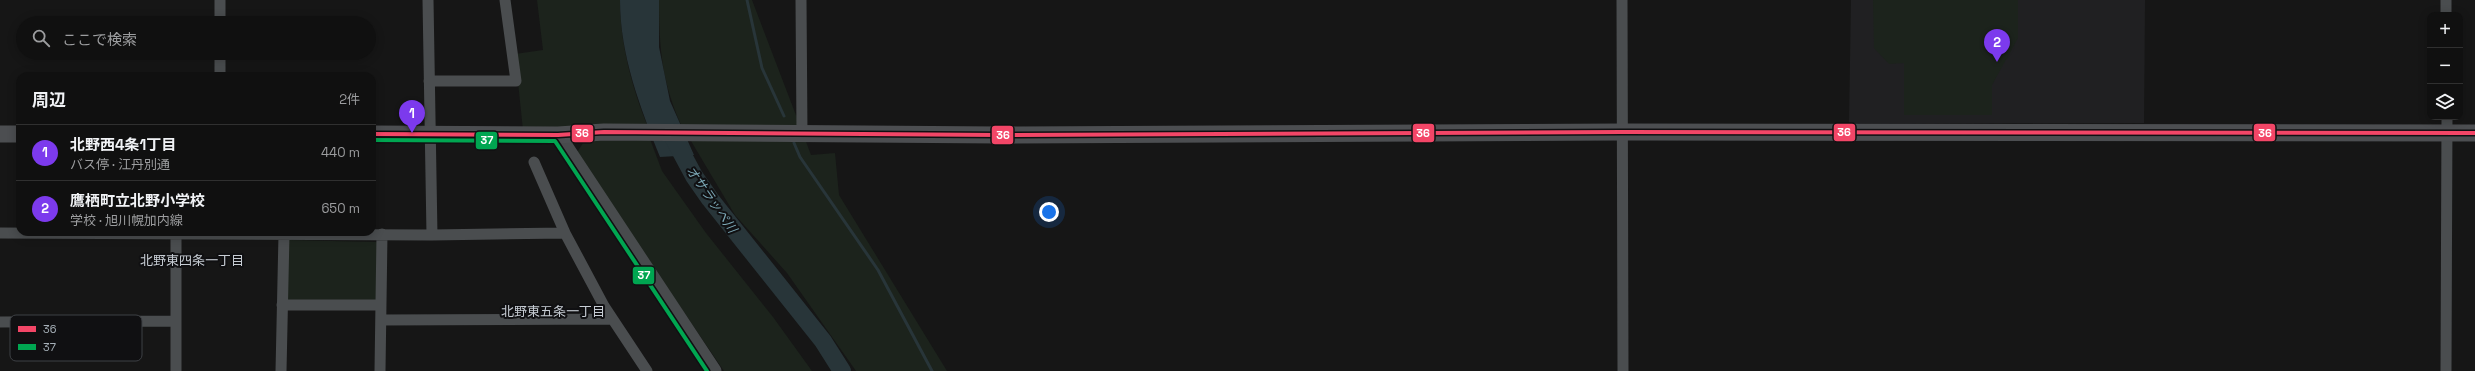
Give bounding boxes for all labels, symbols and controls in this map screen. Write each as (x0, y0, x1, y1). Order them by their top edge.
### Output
map controls (2427, 12, 2463, 120)
button: + (2427, 12, 2463, 48)
search box (16, 16, 376, 60)
icon: search (30, 27, 52, 49)
pin: 2 (1984, 29, 2010, 62)
text: ここで検索 (62, 30, 137, 49)
button: − (2427, 48, 2463, 84)
button: layers (2427, 84, 2463, 120)
text: 周辺 (32, 89, 66, 111)
text: 2件 (339, 91, 360, 108)
pin: 1 (399, 100, 425, 133)
line badge: 36 (1412, 123, 1435, 143)
line badge: 36 (1833, 123, 1856, 142)
line badge: 36 (2253, 123, 2276, 142)
line badge: 36 (571, 124, 594, 143)
line badge: 36 (991, 125, 1014, 145)
text: 36 (1837, 125, 1851, 139)
text: 36 (575, 126, 589, 140)
text: 36 (1416, 126, 1430, 140)
text: 36 (2258, 126, 2272, 140)
text: 36 (996, 128, 1010, 142)
line badge: 37 (475, 131, 498, 150)
text: 37 (481, 133, 493, 147)
text: 北野西4条1丁目 (70, 135, 176, 154)
text: 1 (42, 144, 48, 161)
text: 440 m (321, 144, 360, 161)
text: バス停 · 江丹別通 (70, 156, 170, 173)
water label: オサラッペ川 (682, 162, 742, 238)
text: 鷹栖町立北野小学校 (70, 191, 205, 210)
text: 2 (41, 200, 49, 217)
text: 650 m (321, 200, 360, 217)
your location (1039, 202, 1059, 222)
text: 学校 · 旭川幌加内線 (70, 212, 183, 229)
district label: 北野東四条一丁目 (140, 252, 244, 269)
line badge: 37 (632, 266, 655, 285)
text: 37 (638, 268, 650, 282)
district label: 北野東五条一丁目 (501, 303, 605, 320)
legend (10, 315, 142, 361)
text: 36 (43, 322, 57, 336)
text: 37 (43, 340, 56, 354)

